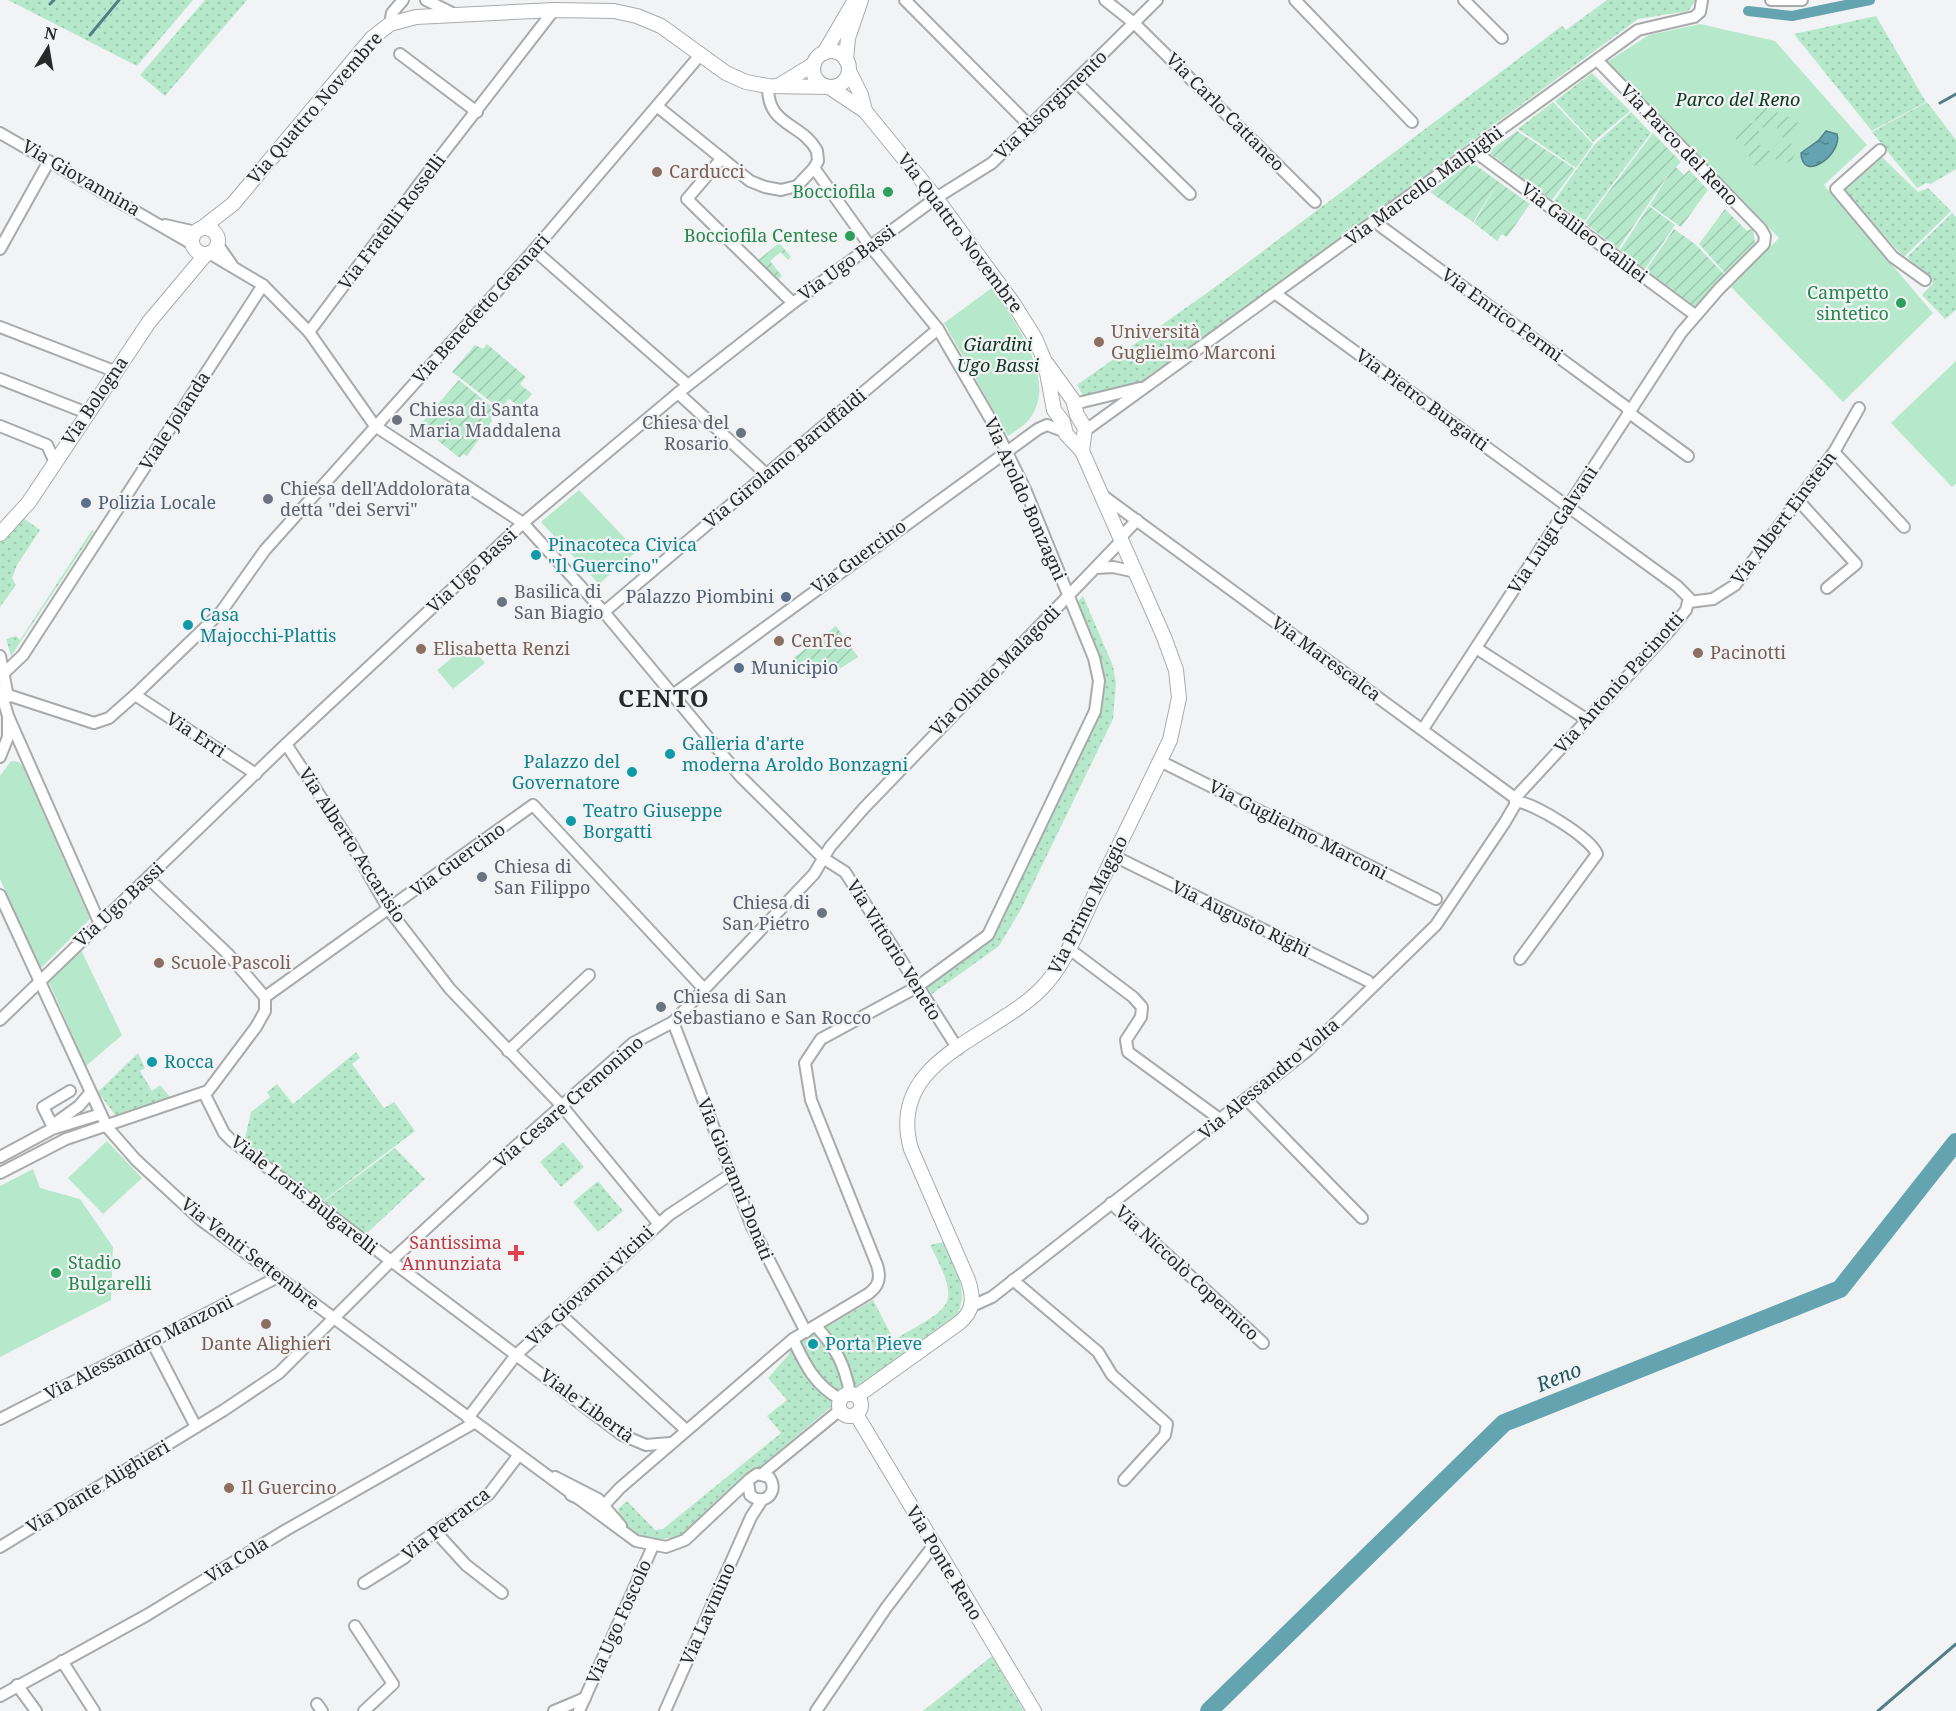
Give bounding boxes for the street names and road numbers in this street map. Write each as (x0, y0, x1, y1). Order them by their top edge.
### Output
street label: Via Quattro Novembre (241, 26, 387, 189)
street label: Via Risorgimento (989, 44, 1112, 164)
street label: Via Carlo Cattaneo (1161, 47, 1290, 176)
street label: Via Parco del Reno (1615, 78, 1744, 210)
street label: Via Marcello Malpighi (1340, 120, 1507, 251)
street label: Via Giovannina (18, 133, 145, 221)
street label: Via Fratelli Rosselli (332, 148, 450, 294)
street label: Via Quattro Novembre (893, 148, 1029, 317)
street label: Via Galileo Galilei (1516, 177, 1653, 288)
street label: Via Ugo Bassi (793, 219, 900, 305)
street label: Via Benedetto Gennari (406, 228, 554, 388)
street label: Via Enrico Fermi (1437, 262, 1568, 366)
street label: Via Pietro Burgatti (1351, 343, 1494, 456)
street label: Via Bologna (56, 351, 133, 450)
street label: Viale Jolanda (133, 366, 215, 474)
street label: Via Girolamo Baruffaldi (698, 383, 871, 533)
street label: Via Aroldo Bonzagni (979, 413, 1073, 584)
street label: Via Albert Einstein (1725, 445, 1842, 589)
street label: Via Luigi Galvani (1502, 461, 1603, 598)
street label: Via Guercino (806, 514, 911, 599)
street label: Via Ugo Bassi (421, 522, 521, 618)
street label: Via Olindo Malagodi (924, 600, 1065, 741)
street label: Via Antonio Pacinotti (1548, 606, 1688, 758)
street label: Via Marescalca (1267, 610, 1386, 706)
street label: Via Erri (162, 706, 231, 763)
street label: Via Alberto Accarisio (294, 762, 412, 927)
street label: Via Guglielmo Marconi (1205, 774, 1392, 885)
street label: Via Guercino (405, 817, 510, 902)
street label: Via Primo Maggio (1042, 831, 1132, 978)
street label: Via Ugo Bassi (68, 856, 168, 952)
street label: Via Augusto Righi (1168, 874, 1315, 962)
street label: Via Vittorio Veneto (842, 875, 948, 1024)
street label: Via Alessandro Volta (1193, 1012, 1344, 1144)
street label: Via Cesare Cremonino (489, 1030, 648, 1173)
street label: Via Giovanni Donati (692, 1094, 780, 1264)
street label: Viale Loris Bulgarelli (226, 1129, 383, 1259)
street label: Via Venti Settembre (176, 1192, 325, 1315)
street label: Via Niccolò Copernico (1111, 1199, 1265, 1345)
street label: Via Giovanni Vicini (520, 1220, 658, 1351)
street label: Via Alessandro Manzoni (40, 1289, 237, 1405)
street label: Viale Libertà (536, 1363, 639, 1447)
street label: Via Dante Alighieri (21, 1434, 174, 1538)
street label: Via Petrarca (397, 1481, 494, 1565)
street label: Via Ponte Reno (901, 1501, 989, 1624)
street label: Via Cola (200, 1530, 272, 1588)
street label: Via Ugo Foscolo (580, 1556, 656, 1688)
street label: Via Lavinino (674, 1559, 740, 1669)

